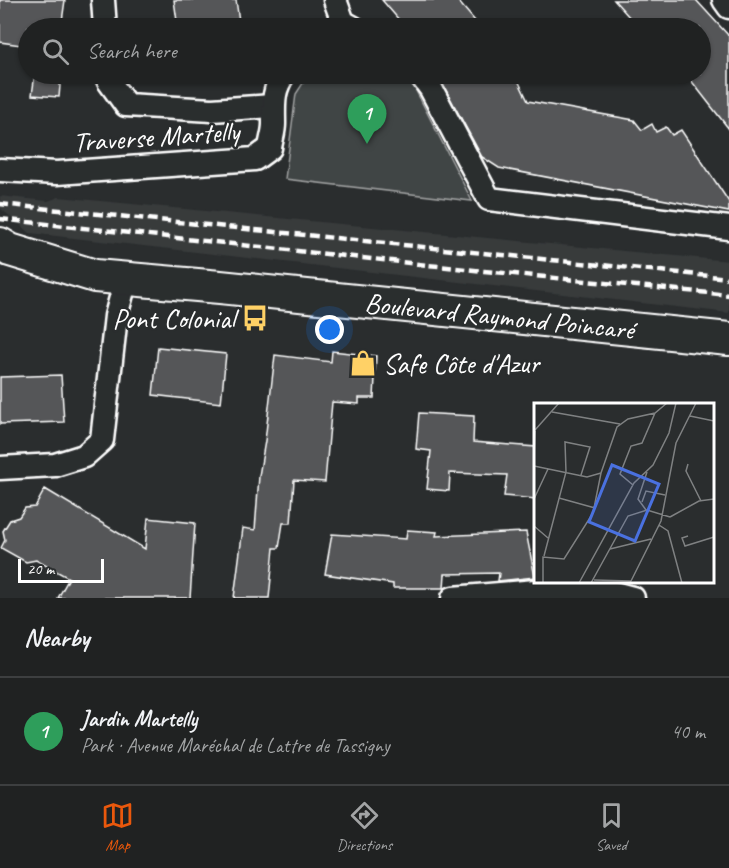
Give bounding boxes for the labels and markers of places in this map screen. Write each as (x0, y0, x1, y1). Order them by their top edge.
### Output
pin: 1 (348, 94, 386, 144)
place label: Pont Colonial (113, 301, 240, 336)
bus stop icon: Pont Colonial (240, 303, 270, 333)
place label: Safe Côte d'Azur (383, 346, 541, 381)
shop icon: Safe Côte d'Azur (348, 348, 378, 378)

